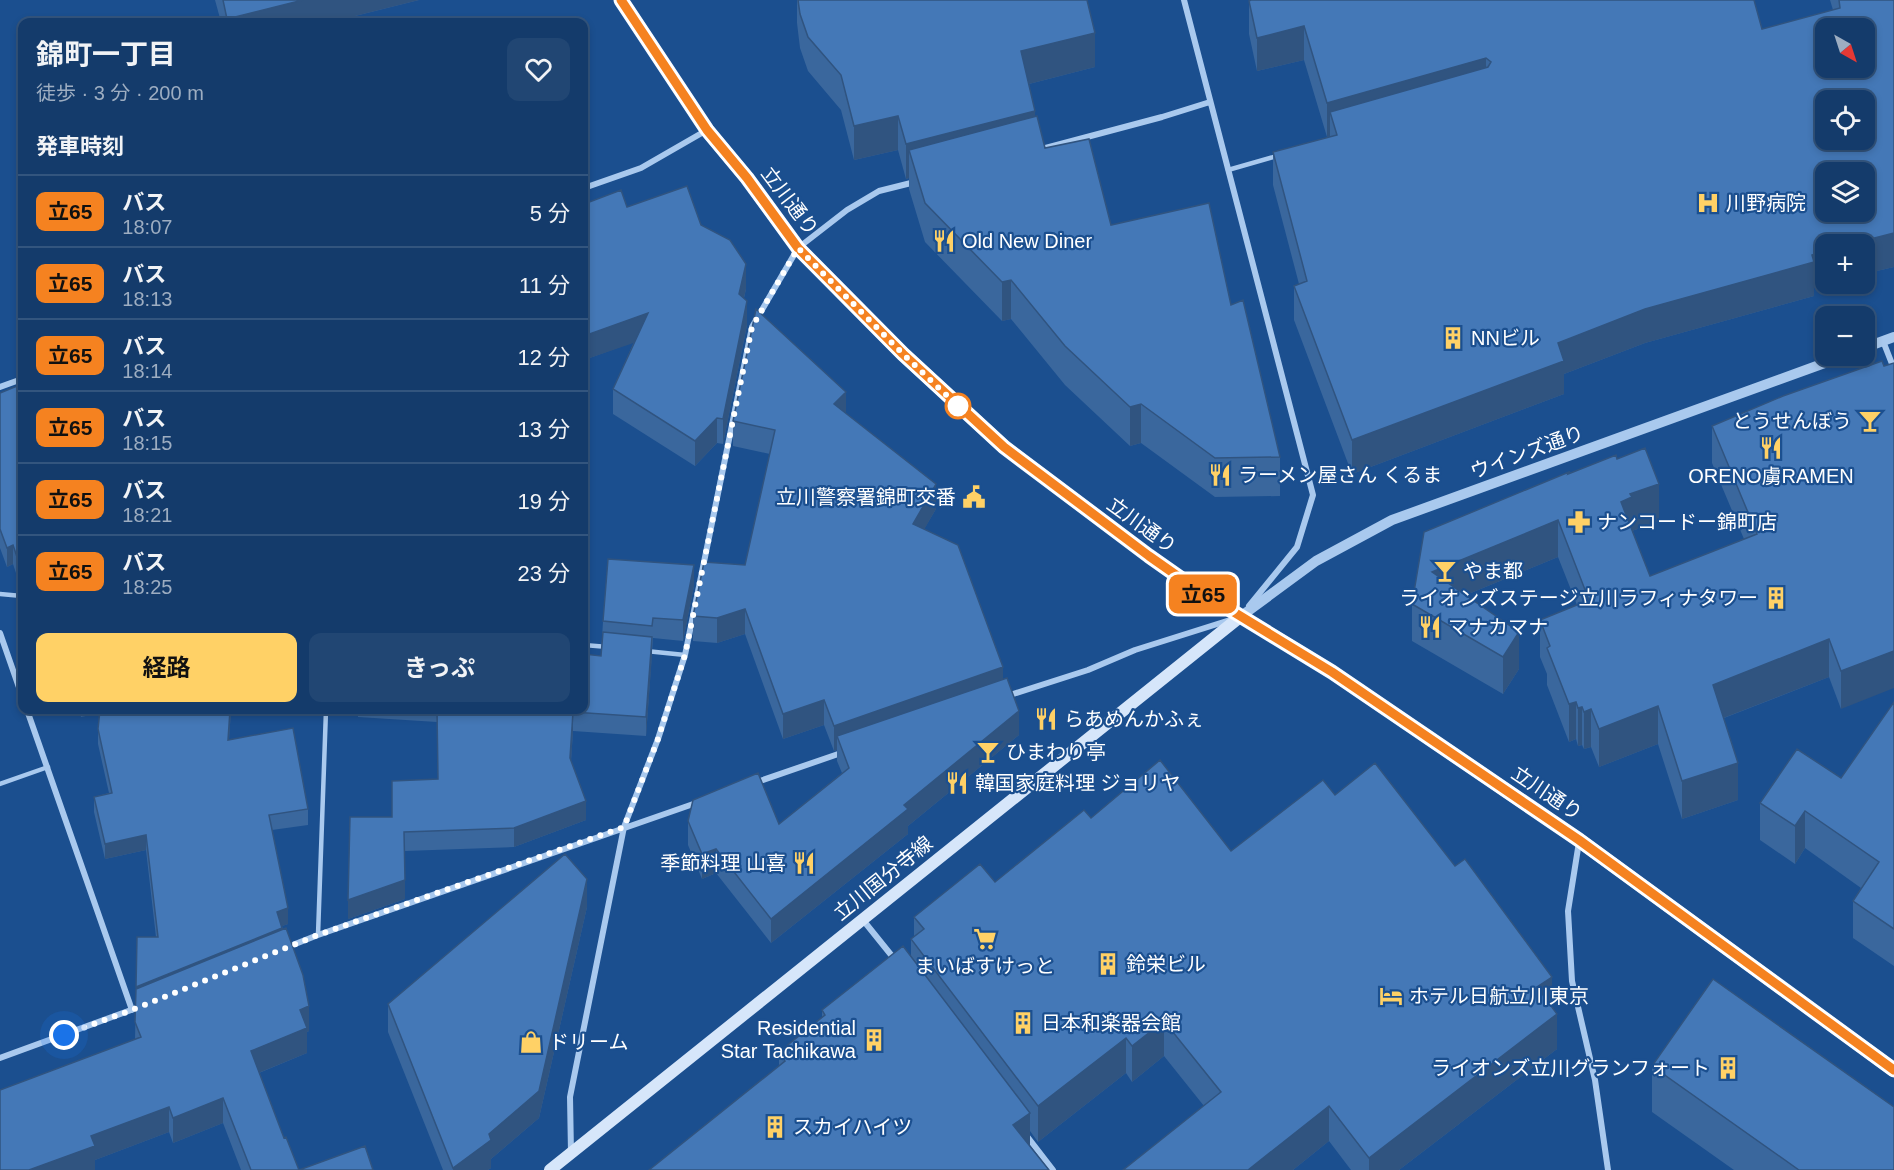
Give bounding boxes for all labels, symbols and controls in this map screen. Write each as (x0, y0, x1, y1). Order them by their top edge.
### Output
north arrow (1815, 18, 1875, 78)
map controls (1815, 18, 1875, 366)
button: heart (507, 38, 570, 101)
text: 錦町一丁目 (36, 39, 176, 70)
text: 徒歩 · 3 分 · 200 m (36, 82, 204, 104)
button: locate (1815, 90, 1875, 150)
text: 発車時刻 (36, 134, 124, 159)
street label: 立川通り (757, 162, 823, 240)
button: layers (1815, 162, 1875, 222)
text: バス (122, 190, 166, 215)
hospital icon: 川野病院 (1695, 190, 1721, 216)
place label: 川野病院 (1726, 192, 1806, 214)
text: 立65 (48, 200, 92, 223)
text: 5 分 (530, 201, 570, 226)
text: 18:07 (122, 216, 172, 238)
restaurant icon: Old New Diner (931, 228, 957, 254)
place label: Old New Diner (962, 230, 1092, 252)
button: + (1815, 234, 1875, 294)
text: バス (122, 262, 166, 287)
text: 立65 (48, 272, 92, 295)
text: 11 分 (519, 273, 570, 298)
text: 18:13 (122, 288, 172, 310)
button: − (1815, 306, 1875, 366)
building icon: NNビル (1440, 325, 1466, 351)
place label: NNビル (1471, 327, 1540, 349)
text: バス (122, 334, 166, 359)
text: 立65 (48, 344, 92, 367)
text: 12 分 (517, 345, 570, 370)
text: 18:14 (122, 360, 172, 382)
unlabelled marker (945, 393, 971, 419)
text: バス (122, 406, 166, 431)
bar icon: とうせんぼう (1857, 408, 1883, 434)
place label: とうせんぼう (1732, 410, 1852, 432)
text: 立65 (48, 416, 92, 439)
text: 13 分 (517, 417, 570, 442)
street label: ウインズ通り (1467, 421, 1587, 483)
text: 18:15 (122, 432, 172, 454)
restaurant icon: ORENO虜RAMEN (1758, 435, 1784, 461)
restaurant icon: ラーメン屋さん くるま (1207, 462, 1233, 488)
place label: ラーメン屋さん くるま (1238, 464, 1442, 486)
place label: ORENO虜RAMEN (1688, 465, 1854, 487)
text: バス (122, 478, 166, 503)
public building icon: 立川警察署錦町交番 (961, 484, 987, 510)
place label: 立川警察署錦町交番 (776, 486, 956, 508)
text: 立65 (48, 488, 92, 511)
text: 19 分 (517, 489, 570, 514)
street label: 立川通り (1103, 493, 1181, 557)
text: 18:21 (122, 504, 172, 526)
pharmacy icon: ナンコードー錦町店 (1566, 509, 1592, 535)
place label: ナンコードー錦町店 (1597, 511, 1777, 533)
text: バス (122, 550, 166, 575)
bar icon: やま都 (1432, 558, 1458, 584)
text: 立65 (48, 560, 92, 583)
place label: やま都 (1463, 560, 1523, 582)
text: 23 分 (517, 561, 570, 586)
line badge: 立65 (1168, 574, 1238, 614)
text: 18:25 (122, 576, 172, 598)
text: 立65 (1181, 583, 1225, 606)
building icon: ライオンズステージ立川ラフィナタワー (1763, 585, 1789, 611)
place label: ライオンズステージ立川ラフィナタワー (1399, 587, 1758, 609)
restaurant icon: マナカマナ (1417, 614, 1443, 640)
place label: マナカマナ (1448, 616, 1548, 638)
button: 経路 (36, 633, 297, 702)
button: きっぷ (309, 633, 570, 702)
restaurant icon: らあめんかふぇ (1033, 706, 1059, 732)
place label: らあめんかふぇ (1064, 708, 1204, 730)
bar icon: ひまわり亭 (975, 739, 1001, 765)
place label: ひまわり亭 (1006, 741, 1106, 763)
street label: 立川通り (1508, 762, 1586, 824)
restaurant icon: 韓国家庭料理 ジョリヤ (944, 770, 970, 796)
place label: 韓国家庭料理 ジョリヤ (975, 772, 1181, 794)
street label: 立川国分寺線 (829, 832, 937, 924)
restaurant icon: 季節料理 山喜 (791, 850, 817, 876)
place label: 季節料理 山喜 (660, 852, 786, 874)
supermarket icon: まいばすけっと (972, 926, 998, 952)
building icon: 鈴栄ビル (1095, 951, 1121, 977)
place label: 鈴栄ビル (1126, 953, 1206, 975)
place label: まいばすけっと (915, 955, 1055, 977)
hotel icon: ホテル日航立川東京 (1378, 983, 1404, 1009)
place label: ホテル日航立川東京 (1409, 985, 1589, 1007)
building icon: 日本和楽器会館 (1010, 1010, 1036, 1036)
place label: 日本和楽器会館 (1041, 1012, 1181, 1034)
place label: Residential Star Tachikawa (721, 1017, 857, 1062)
your location (49, 1020, 79, 1050)
building icon: Residential Star Tachikawa (861, 1027, 887, 1053)
shop icon: ドリーム (518, 1029, 544, 1055)
place label: ドリーム (549, 1031, 628, 1053)
building icon: ライオンズ立川グランフォート (1715, 1055, 1741, 1081)
place label: ライオンズ立川グランフォート (1431, 1057, 1710, 1079)
building icon: スカイハイツ (762, 1114, 788, 1140)
place label: スカイハイツ (793, 1116, 912, 1138)

